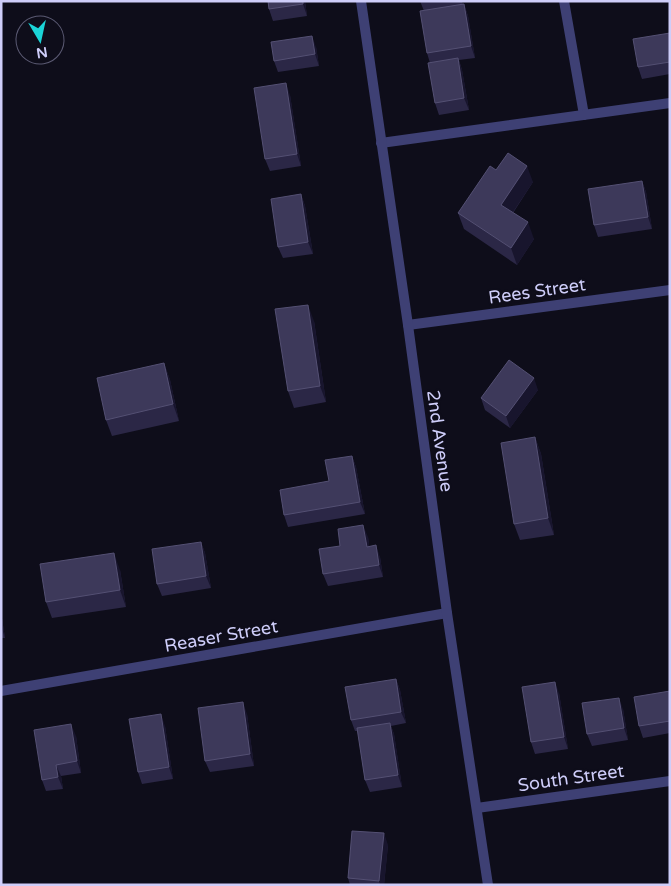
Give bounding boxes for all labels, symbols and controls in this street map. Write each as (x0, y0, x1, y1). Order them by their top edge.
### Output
north arrow (15, 15, 65, 65)
text: N (35, 43, 49, 62)
street label: Rees Street (487, 273, 587, 309)
street label: 2nd Avenue (422, 389, 458, 493)
street label: Reaser Street (162, 615, 280, 657)
street label: South Street (517, 760, 626, 796)

